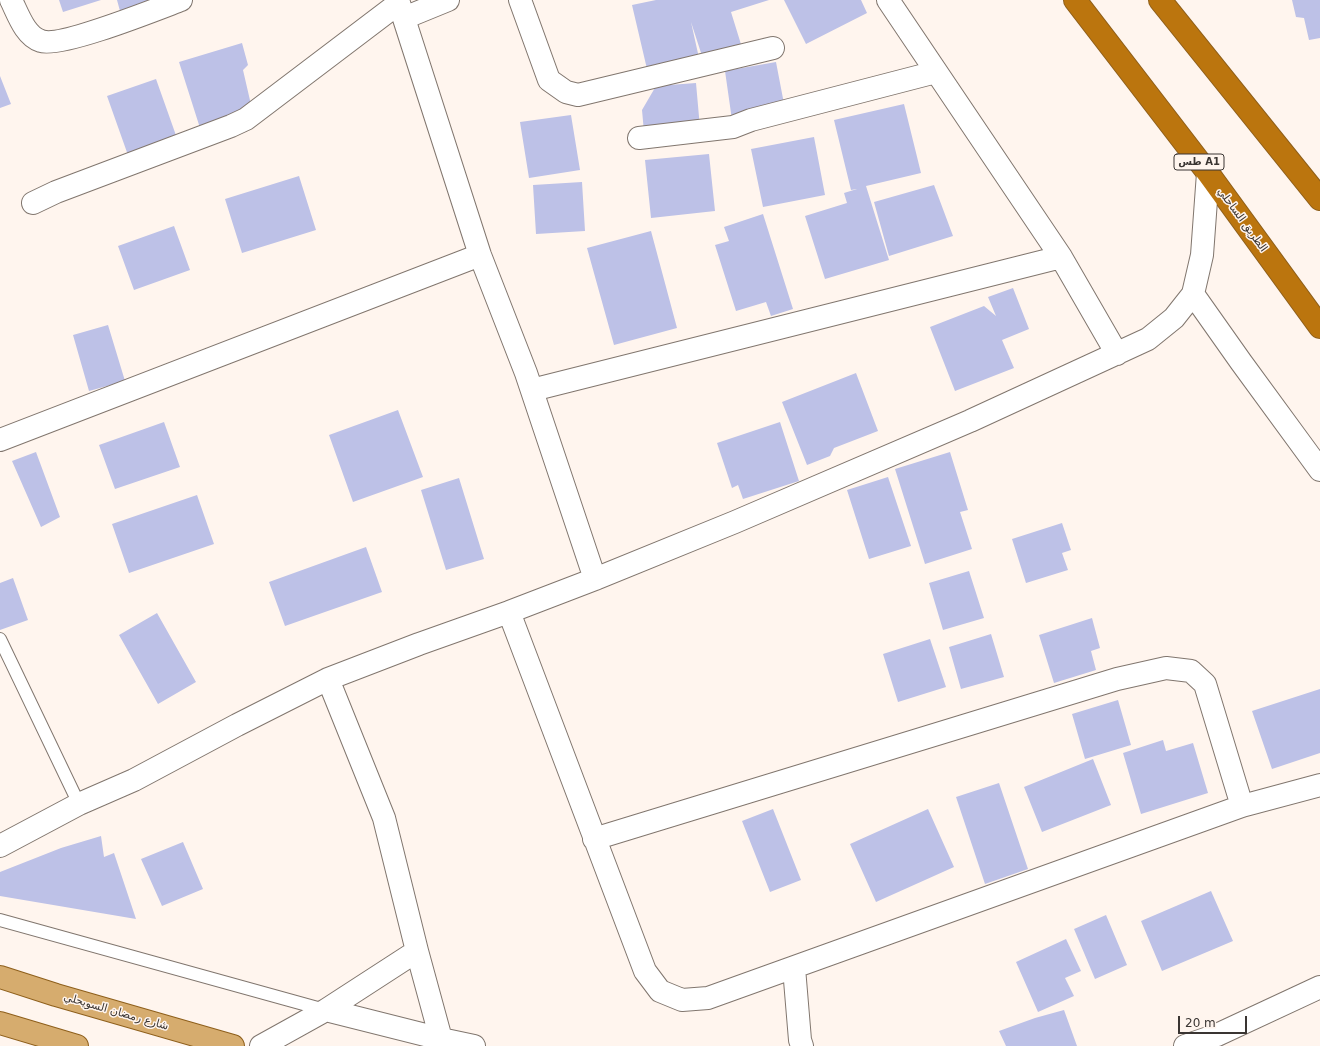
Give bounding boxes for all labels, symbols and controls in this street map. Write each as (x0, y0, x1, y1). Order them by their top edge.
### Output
road number: طس A1 (1174, 154, 1224, 170)
street label: الطريق الساحلي (1214, 185, 1270, 255)
street label: شارع رمضان السويحلي (62, 991, 170, 1033)
scale bar (1180, 1008, 1249, 1034)
text: 20 m (1185, 1016, 1216, 1030)

